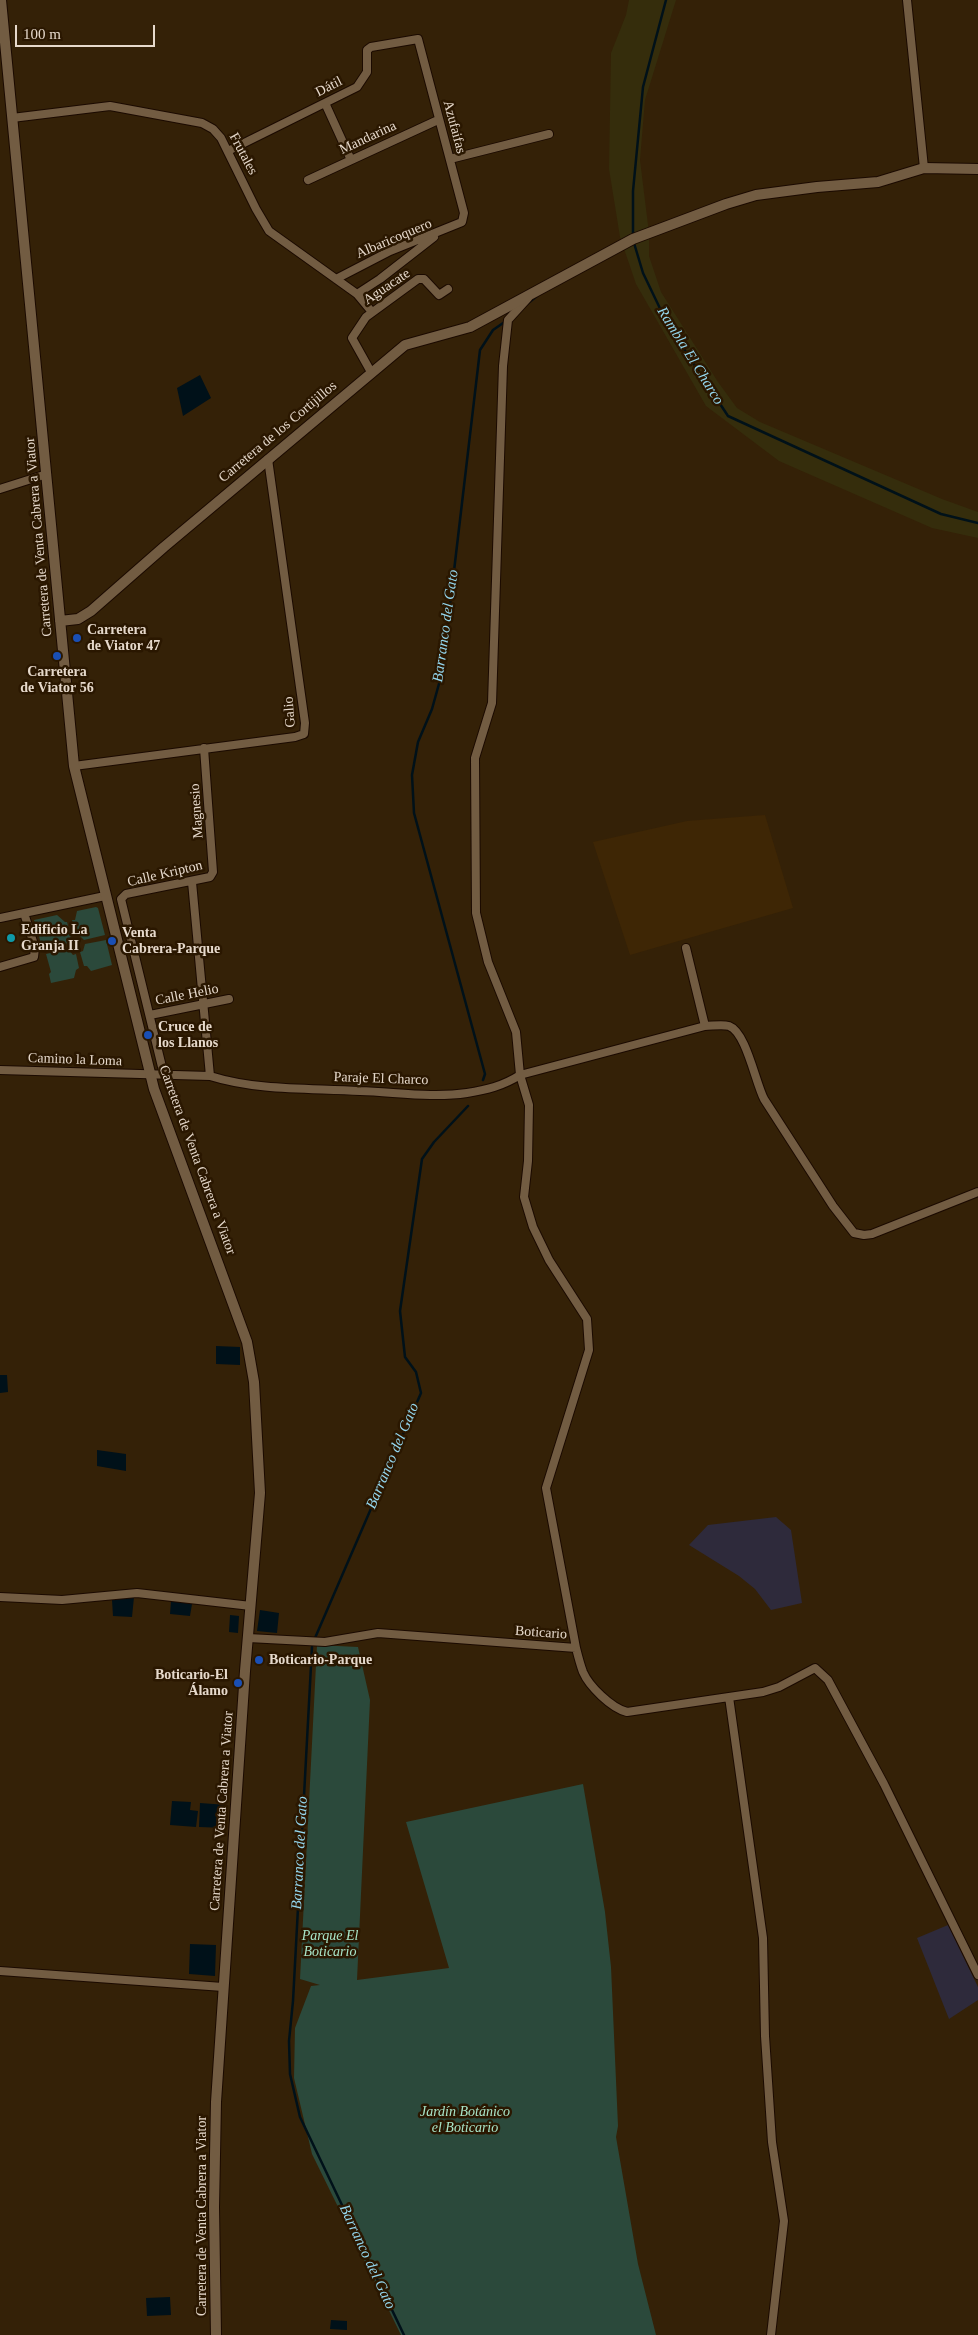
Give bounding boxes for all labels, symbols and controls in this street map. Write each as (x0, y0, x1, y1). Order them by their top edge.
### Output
scale bar (18, 15, 158, 47)
text: 100 m (23, 26, 61, 42)
street label: Dátil (313, 73, 345, 101)
street label: Azufaifas (439, 99, 469, 155)
street label: Mandarina (337, 118, 399, 158)
street label: Frutales (225, 130, 261, 178)
street label: Albaricoquero (354, 215, 434, 263)
street label: Aguacate (360, 265, 414, 309)
water label: Rambla El Charco (653, 304, 727, 408)
street label: Carretera de los Cortijillos (216, 378, 340, 486)
street label: Carretera de Venta Cabrera a Viator (22, 437, 56, 637)
water label: Barranco del Gato (429, 569, 463, 683)
place label: Carretera de Viator 47 (87, 622, 160, 654)
marker: Carretera de Viator 47 (71, 632, 83, 644)
marker: Carretera de Viator 56 (51, 650, 63, 662)
place label: Carretera de Viator 56 (20, 664, 94, 696)
street label: Galio (281, 696, 299, 728)
street label: Magnesio (187, 783, 207, 839)
street label: Calle Kripton (126, 857, 204, 891)
place label: Edificio La Granja II (21, 922, 88, 954)
place label: Venta Cabrera-Parque (122, 925, 220, 958)
marker: Edificio La Granja II (5, 932, 17, 944)
marker: Venta Cabrera-Parque (106, 935, 118, 947)
street label: Calle Helio (154, 981, 220, 1009)
place label: Cruce de los Llanos (158, 1019, 218, 1052)
marker: Cruce de los Llanos (142, 1029, 154, 1041)
street label: Camino la Loma (28, 1050, 122, 1070)
street label: Carretera de Venta Cabrera a Viator (155, 1063, 239, 1257)
street label: Paraje El Charco (333, 1069, 429, 1089)
water label: Barranco del Gato (363, 1400, 423, 1512)
street label: Boticario (514, 1623, 568, 1643)
place label: Boticario-Parque (269, 1652, 372, 1668)
marker: Boticario-Parque (253, 1654, 265, 1666)
place label: Boticario-El Álamo (155, 1667, 228, 1700)
marker: Boticario-El Álamo (232, 1677, 244, 1689)
street label: Carretera de Venta Cabrera a Viator (207, 1711, 237, 1911)
water label: Barranco del Gato (288, 1796, 312, 1910)
park label: Parque El Boticario (302, 1928, 358, 1960)
park label: Jardín Botánico el Boticario (420, 2104, 510, 2136)
street label: Carretera de Venta Cabrera a Viator (194, 2116, 210, 2316)
water label: Barranco del Gato (335, 2202, 399, 2312)

